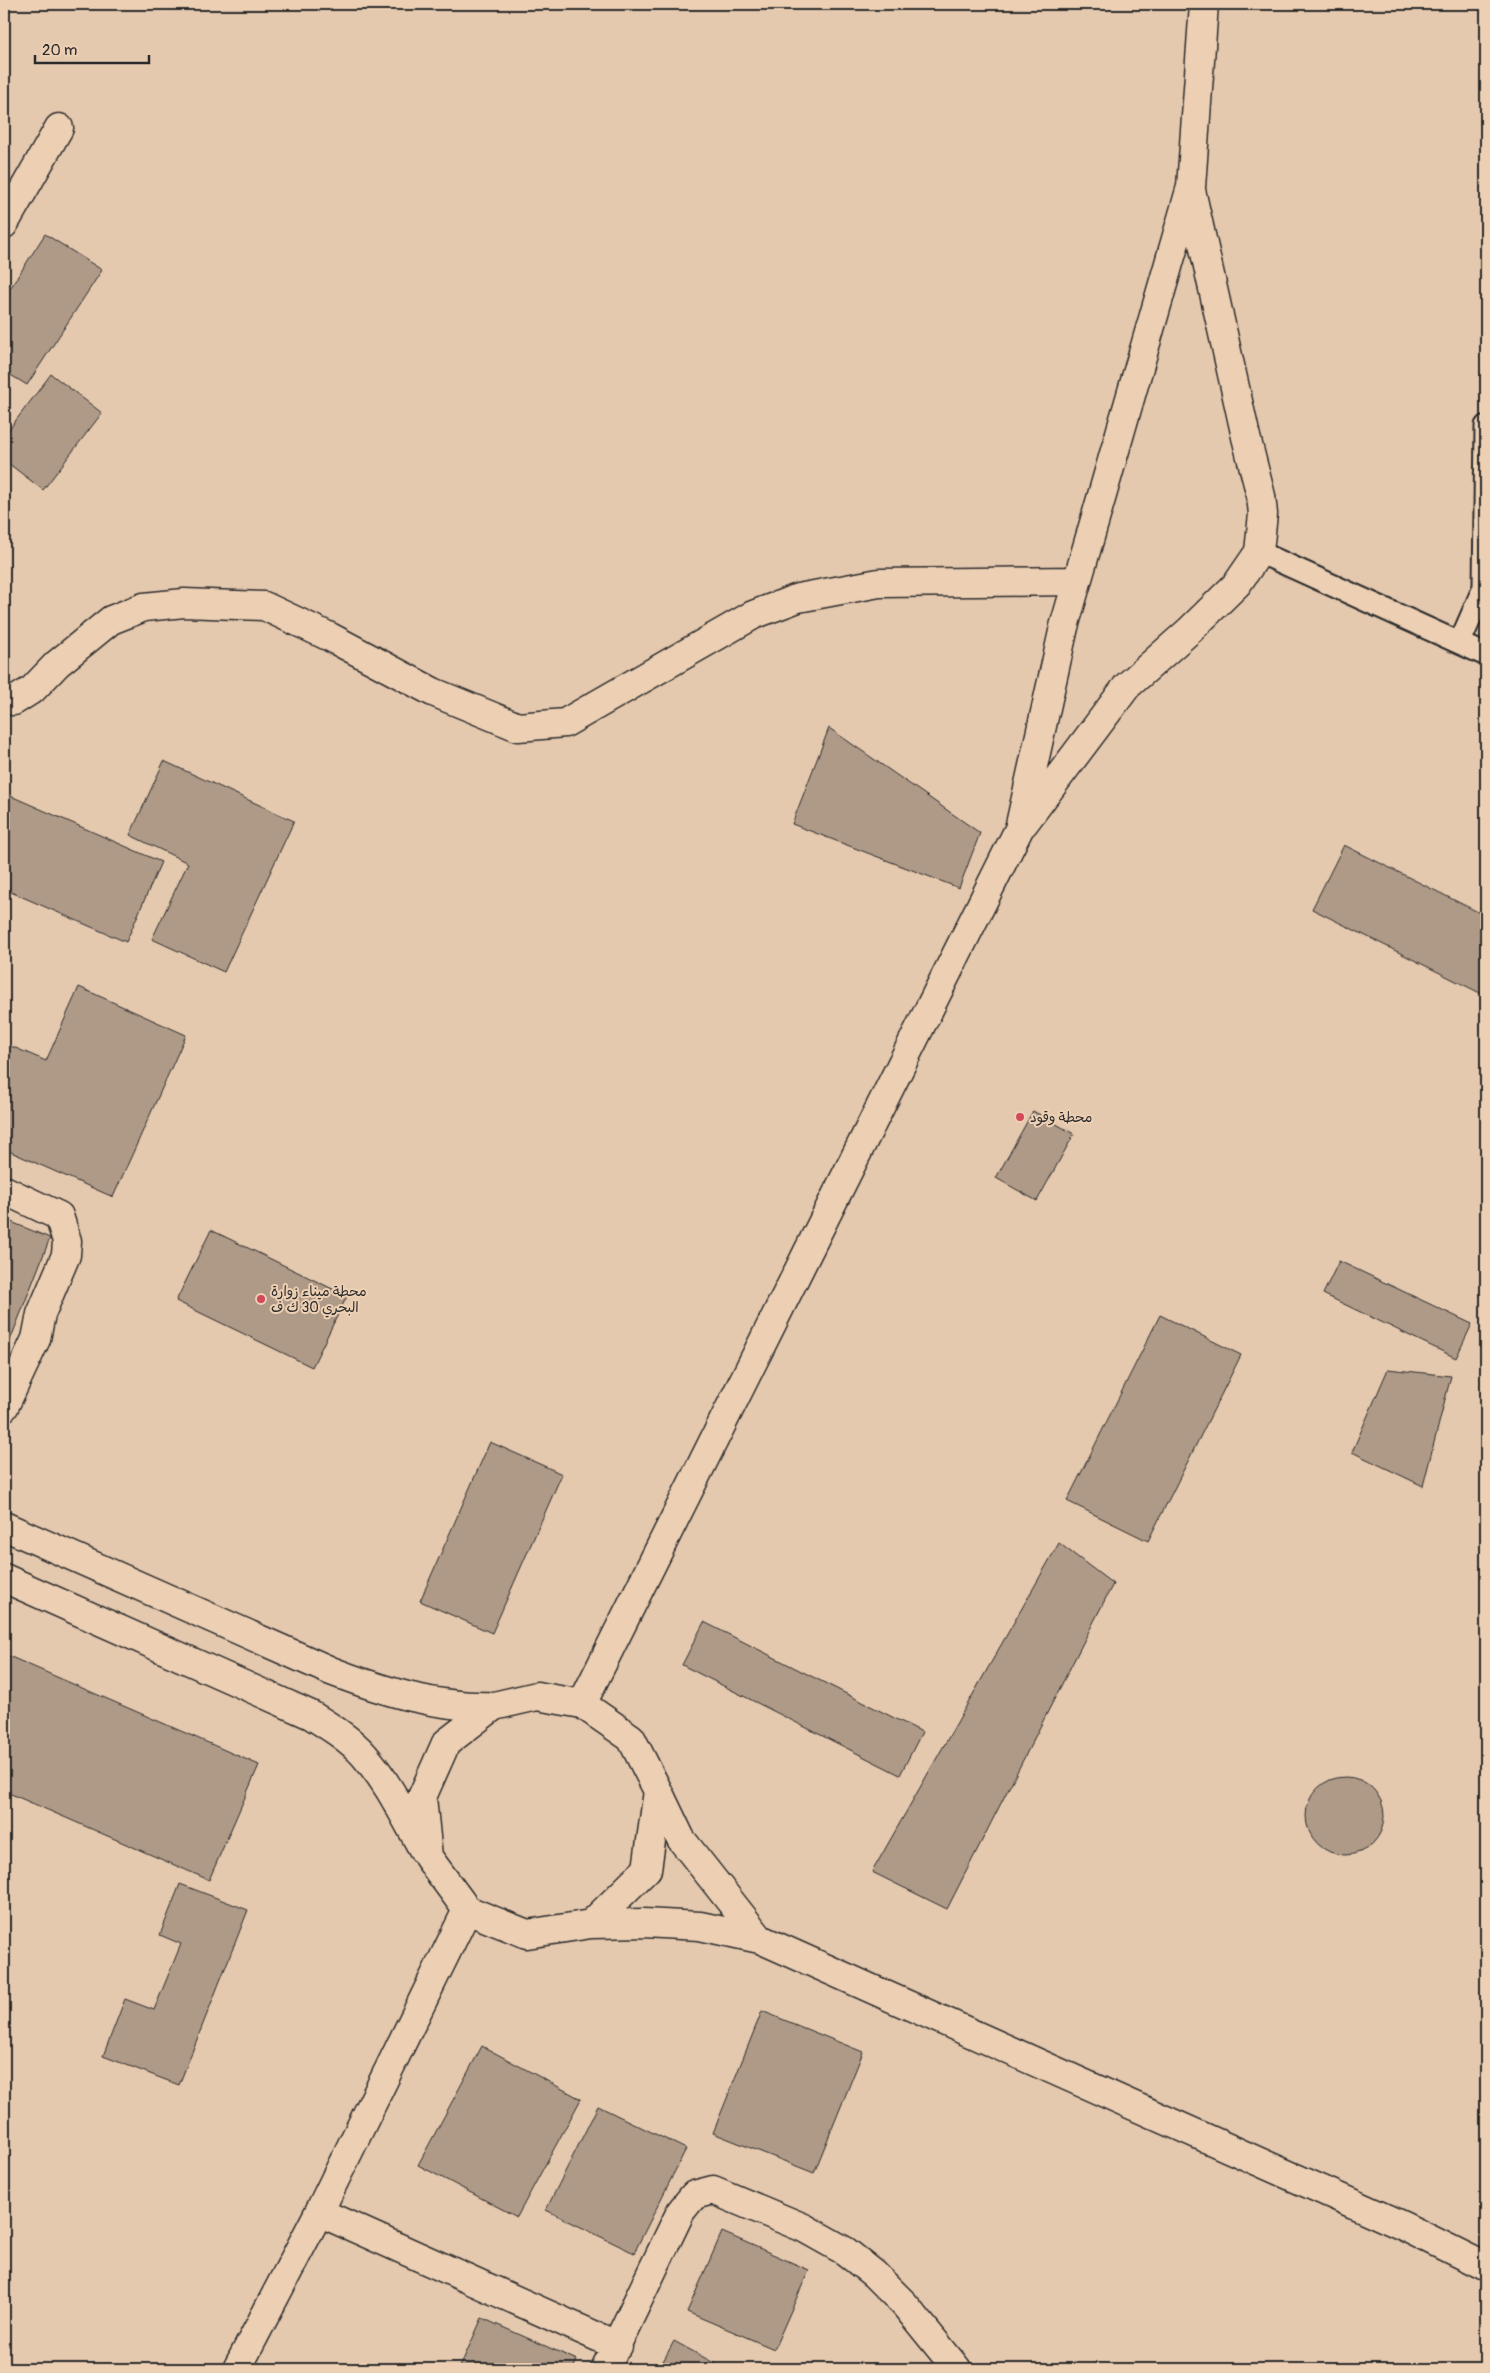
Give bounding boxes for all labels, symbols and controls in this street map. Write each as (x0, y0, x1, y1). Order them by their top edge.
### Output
scale bar (35, 32, 149, 64)
text: 20 m (42, 41, 77, 60)
place label: محطة وقود (1030, 1109, 1092, 1126)
marker: محطة وقود (1014, 1111, 1026, 1123)
place label: محطة ميناء زوارة البحري 30 ك ف (271, 1283, 367, 1318)
marker: محطة ميناء زوارة البحري 30 ك ف (255, 1293, 267, 1305)

